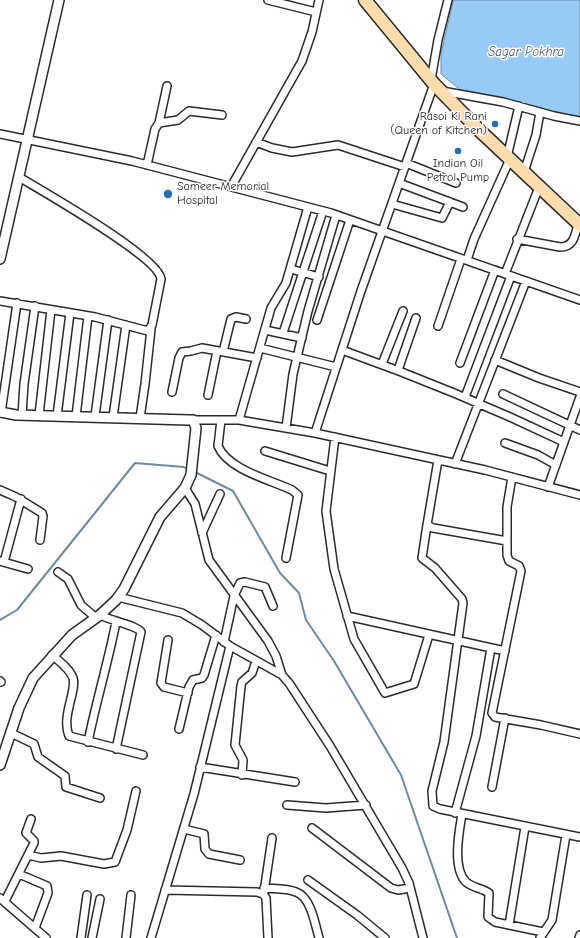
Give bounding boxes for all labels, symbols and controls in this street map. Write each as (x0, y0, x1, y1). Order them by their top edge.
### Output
water label: Sagar Pokhra (488, 44, 564, 60)
place label: Rasoi Ki Rani (Queen of Kitchen) (390, 110, 487, 138)
marker: Rasoi Ki Rani (Queen of Kitchen) (490, 119, 500, 129)
marker: Indian Oil Petrol Pump (453, 146, 463, 156)
place label: Indian Oil Petrol Pump (427, 157, 489, 185)
place label: Sameer Memorial Hospital (177, 180, 269, 208)
marker: Sameer Memorial Hospital (162, 188, 174, 200)

